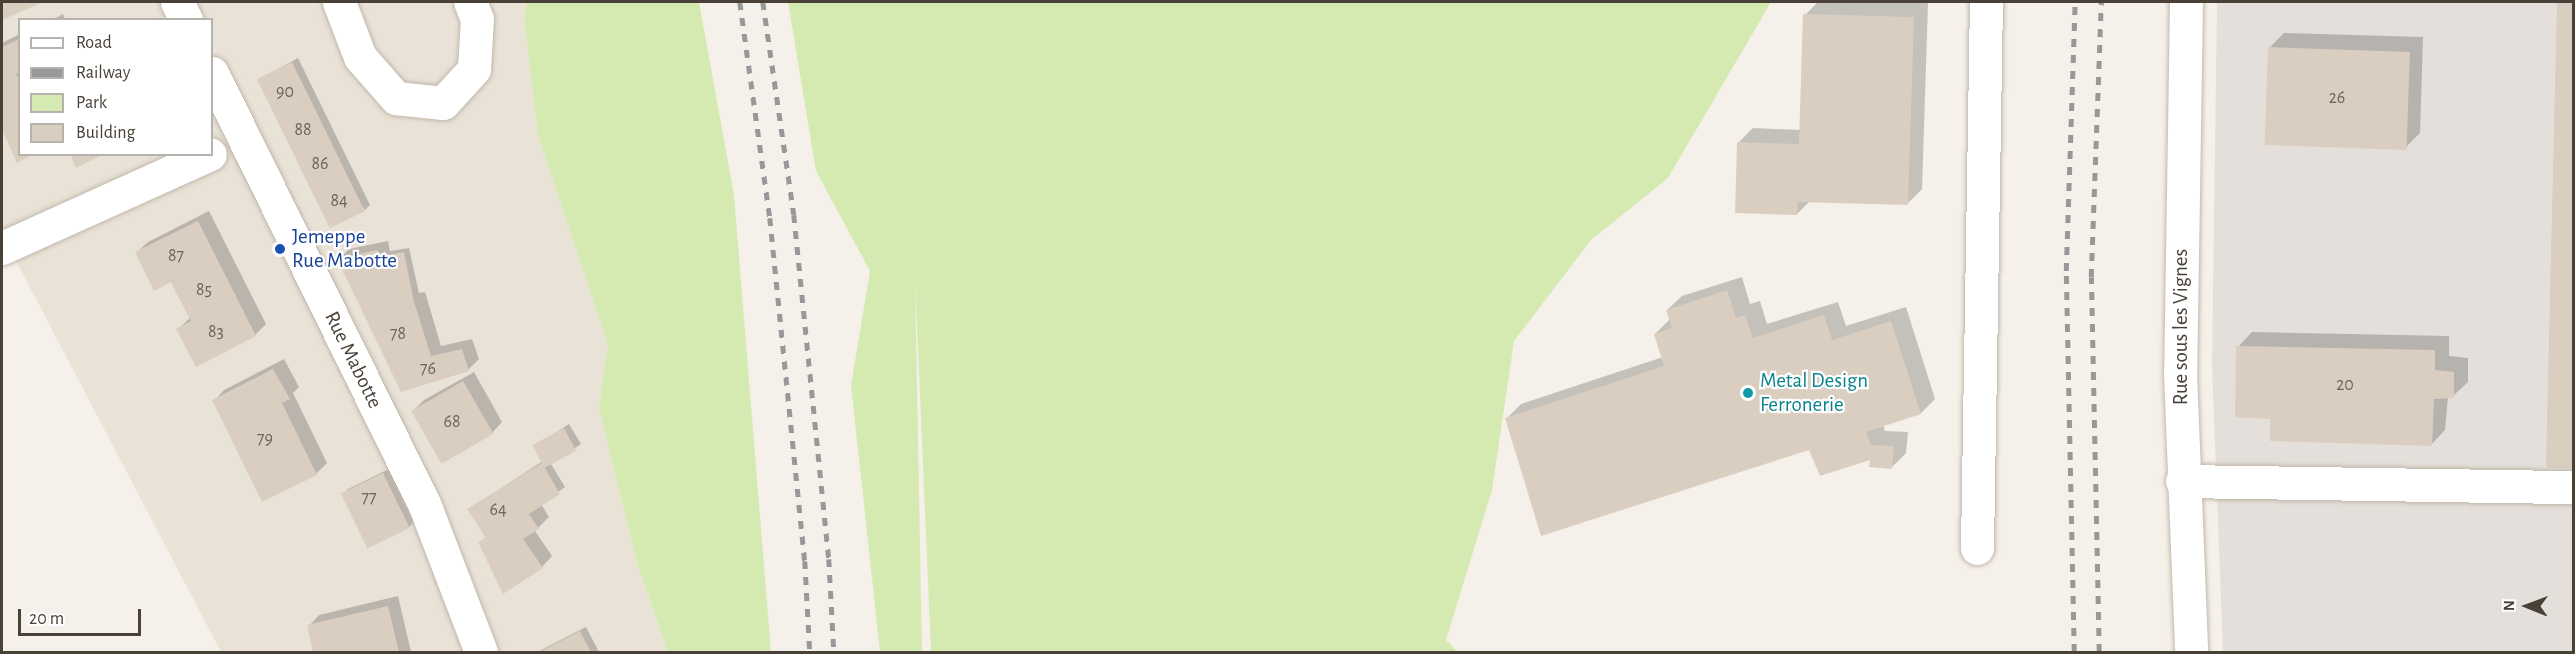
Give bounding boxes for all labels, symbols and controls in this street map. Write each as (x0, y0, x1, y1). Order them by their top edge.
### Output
legend (18, 18, 213, 156)
text: Road (76, 34, 112, 52)
text: Railway (76, 64, 130, 82)
house number: 90 (276, 81, 294, 103)
house number: 26 (2329, 87, 2345, 109)
text: Park (76, 94, 107, 112)
house number: 88 (294, 119, 312, 141)
text: Building (76, 124, 135, 142)
house number: 86 (312, 153, 328, 175)
house number: 84 (330, 190, 348, 212)
place label: Jemeppe Rue Mabotte (292, 224, 397, 274)
marker: Jemeppe Rue Mabotte (273, 242, 287, 256)
house number: 87 (168, 245, 184, 267)
street label: Rue sous les Vignes (2168, 249, 2194, 405)
house number: 85 (196, 279, 212, 301)
street label: Rue Mabotte (319, 307, 387, 413)
house number: 83 (208, 321, 224, 343)
house number: 78 (390, 323, 406, 345)
house number: 76 (420, 358, 436, 380)
place label: Metal Design Ferronerie (1760, 368, 1868, 418)
house number: 20 (2336, 374, 2354, 396)
marker: Metal Design Ferronerie (1741, 386, 1755, 400)
house number: 68 (444, 411, 460, 433)
house number: 79 (257, 428, 273, 450)
house number: 77 (361, 487, 377, 509)
house number: 64 (489, 499, 507, 521)
north arrow (2497, 576, 2557, 636)
scale bar (21, 597, 144, 635)
text: N (2501, 600, 2517, 611)
text: 20 m (29, 610, 64, 628)

